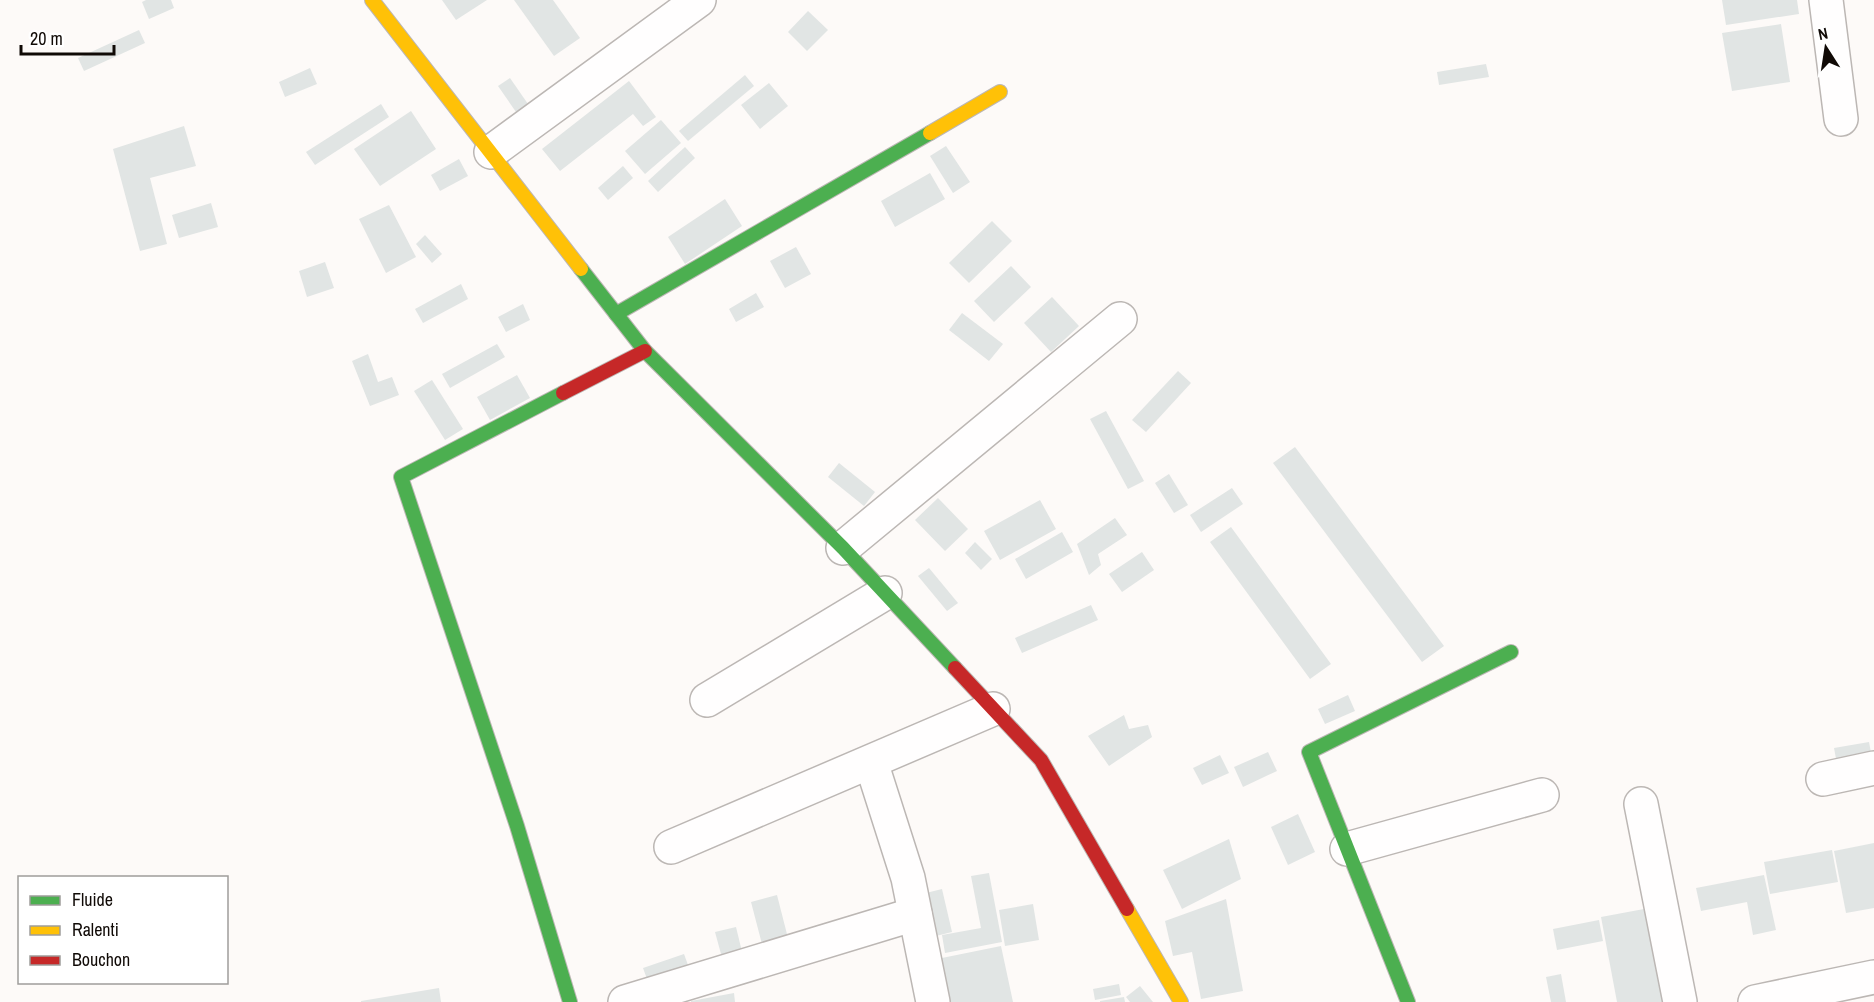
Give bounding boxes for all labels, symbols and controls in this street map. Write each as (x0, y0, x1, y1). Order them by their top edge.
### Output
scale bar (21, 18, 114, 56)
north arrow (1796, 18, 1856, 78)
text: N (1816, 22, 1830, 45)
text: 20 m (30, 26, 63, 51)
legend (18, 876, 228, 984)
text: Fluide (72, 887, 113, 912)
text: Ralenti (72, 917, 119, 942)
text: Bouchon (72, 947, 130, 972)

